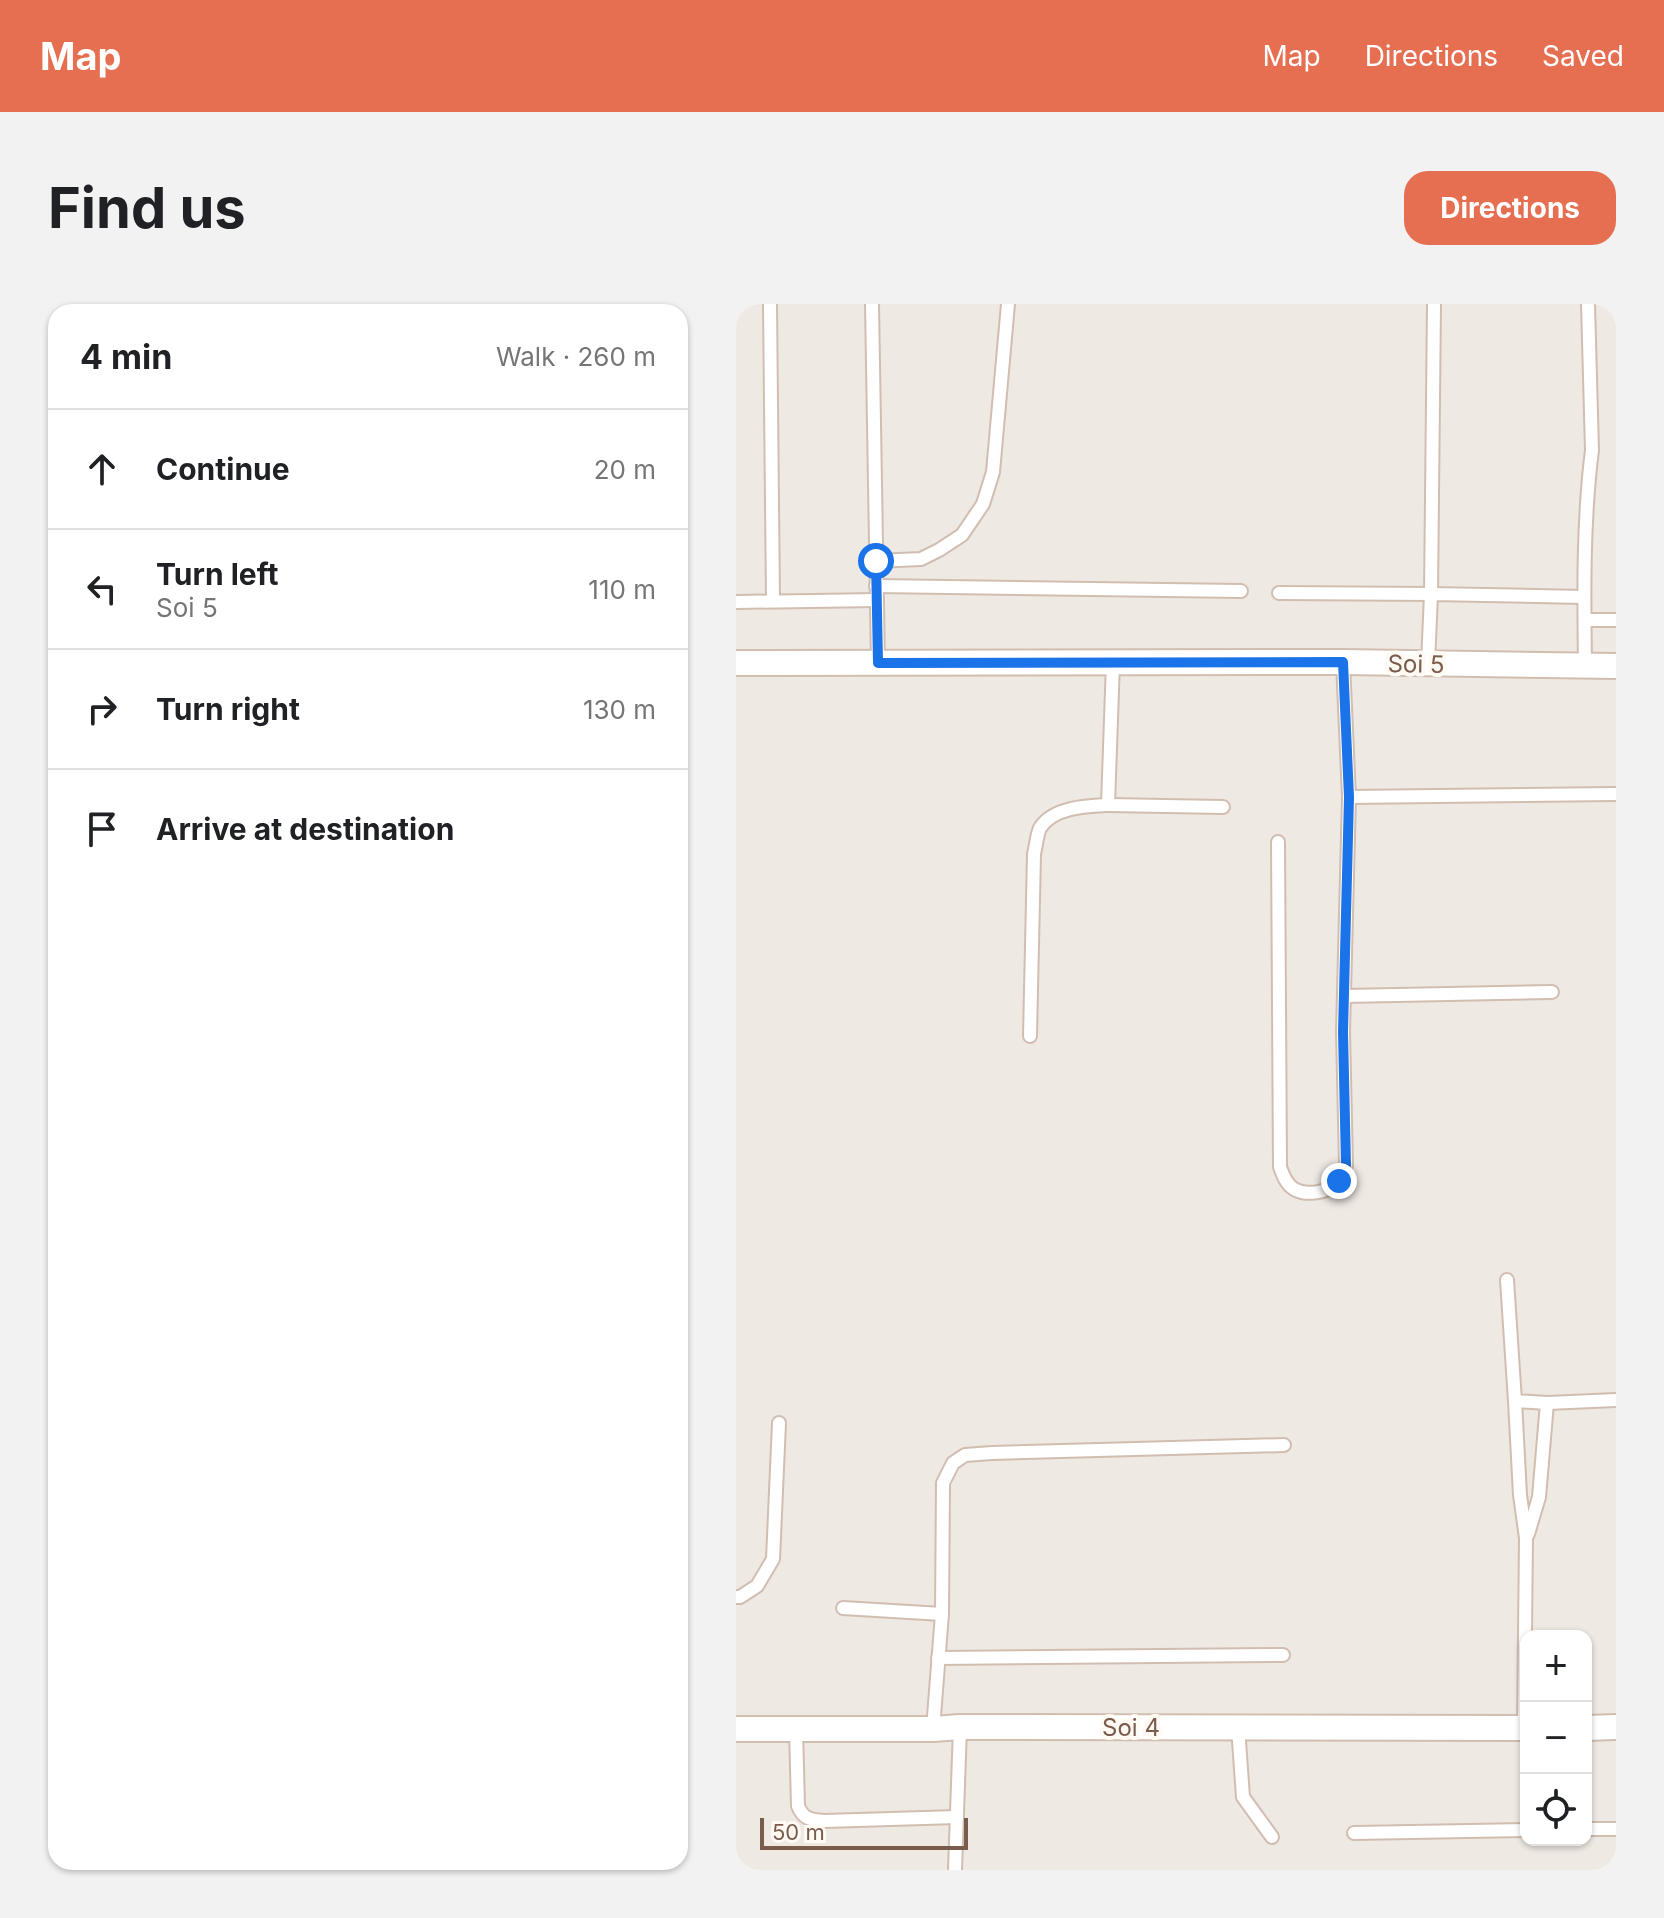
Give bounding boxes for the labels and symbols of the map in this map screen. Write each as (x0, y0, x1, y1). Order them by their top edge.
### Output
route start (858, 543, 894, 579)
street label: Soi 5 (1387, 649, 1445, 679)
route end (1321, 1163, 1357, 1199)
street label: Soi 4 (1102, 1713, 1160, 1742)
scale bar (760, 1814, 968, 1850)

